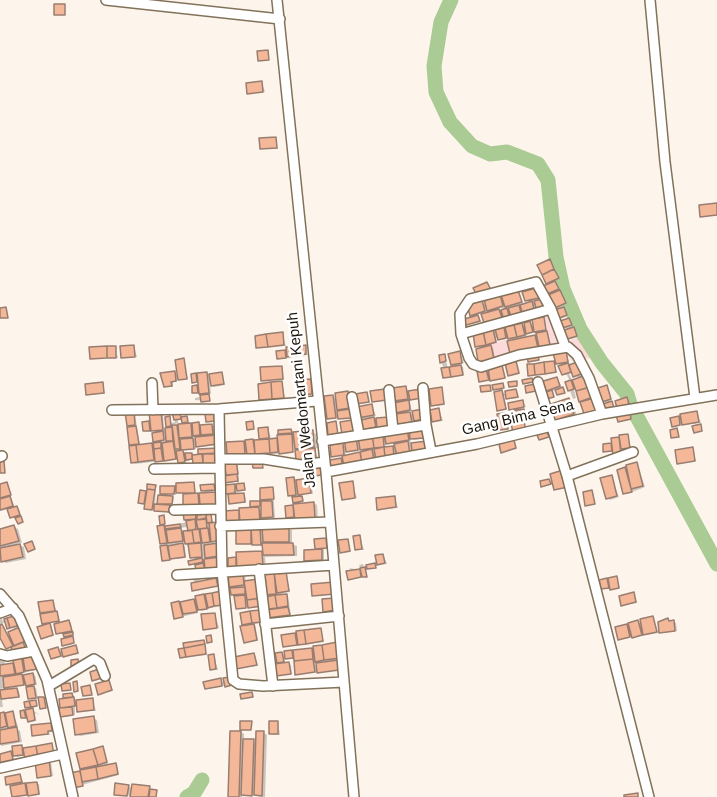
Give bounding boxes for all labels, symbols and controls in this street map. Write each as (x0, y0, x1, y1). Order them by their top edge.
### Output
street label: Jalan Wedomartani Kepuh (284, 311, 320, 489)
street label: Gang Bima Sena (460, 396, 576, 440)

